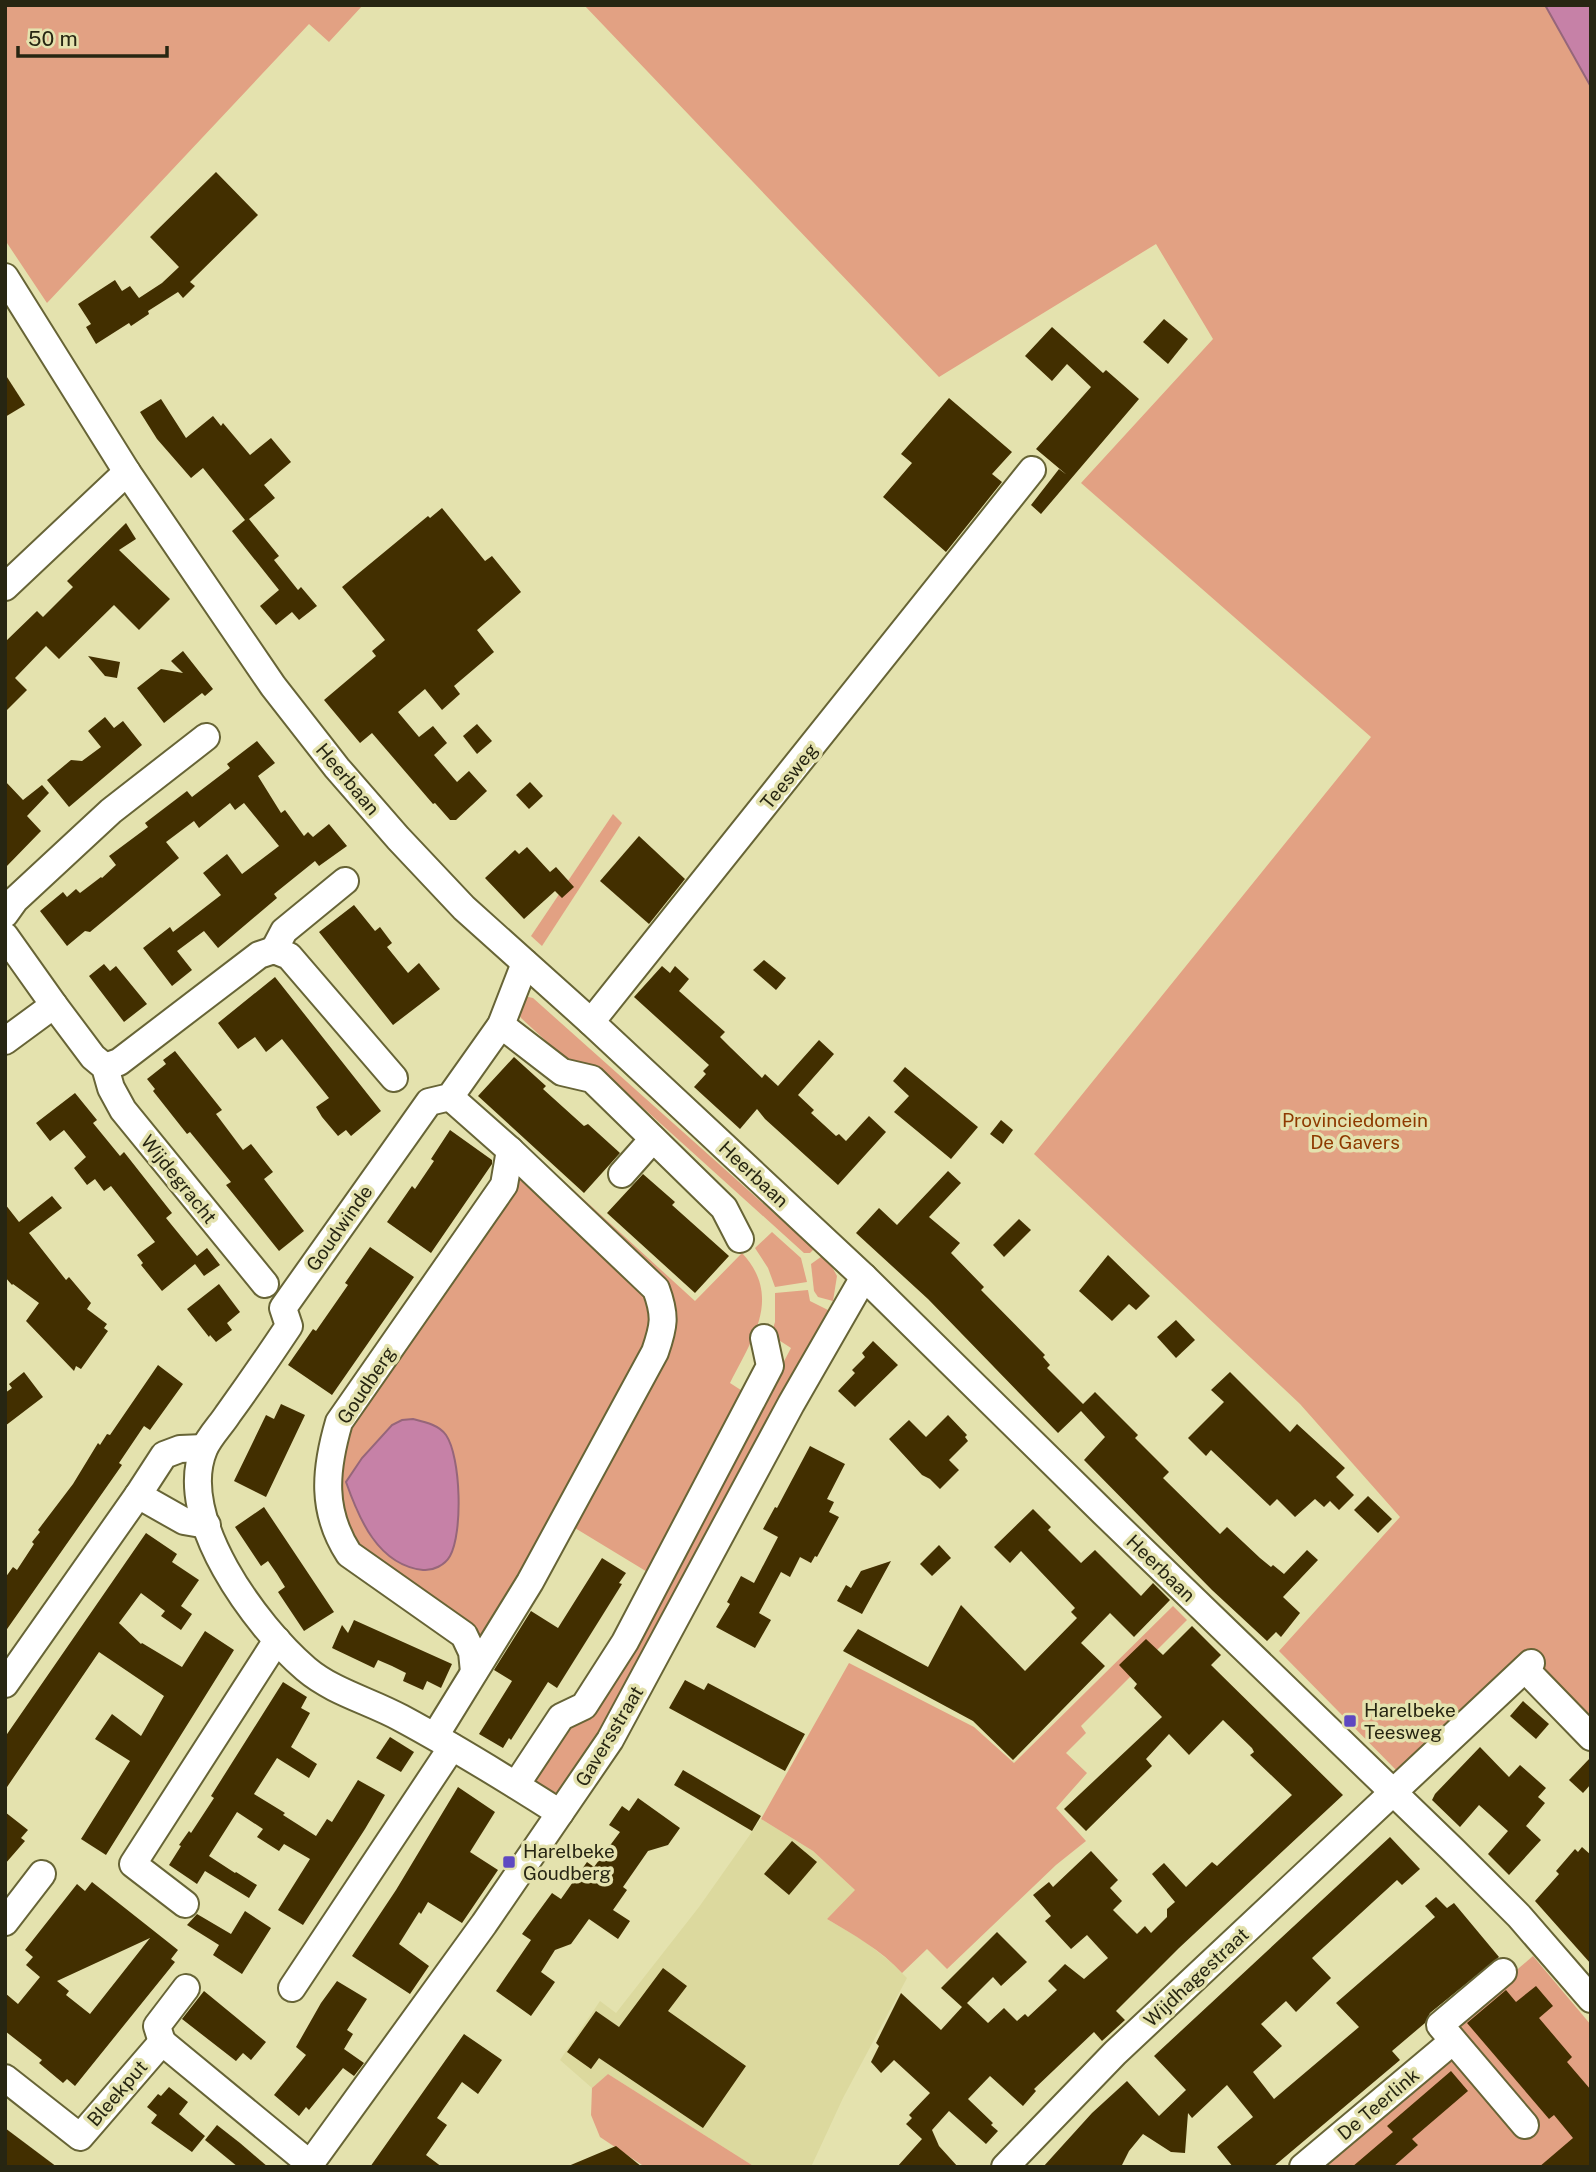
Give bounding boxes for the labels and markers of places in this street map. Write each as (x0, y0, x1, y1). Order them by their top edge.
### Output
place label: Harelbeke Teesweg (1364, 1699, 1456, 1743)
marker: Harelbeke Teesweg (1342, 1713, 1358, 1729)
place label: Harelbeke Goudberg (523, 1840, 615, 1884)
marker: Harelbeke Goudberg (501, 1854, 517, 1870)

